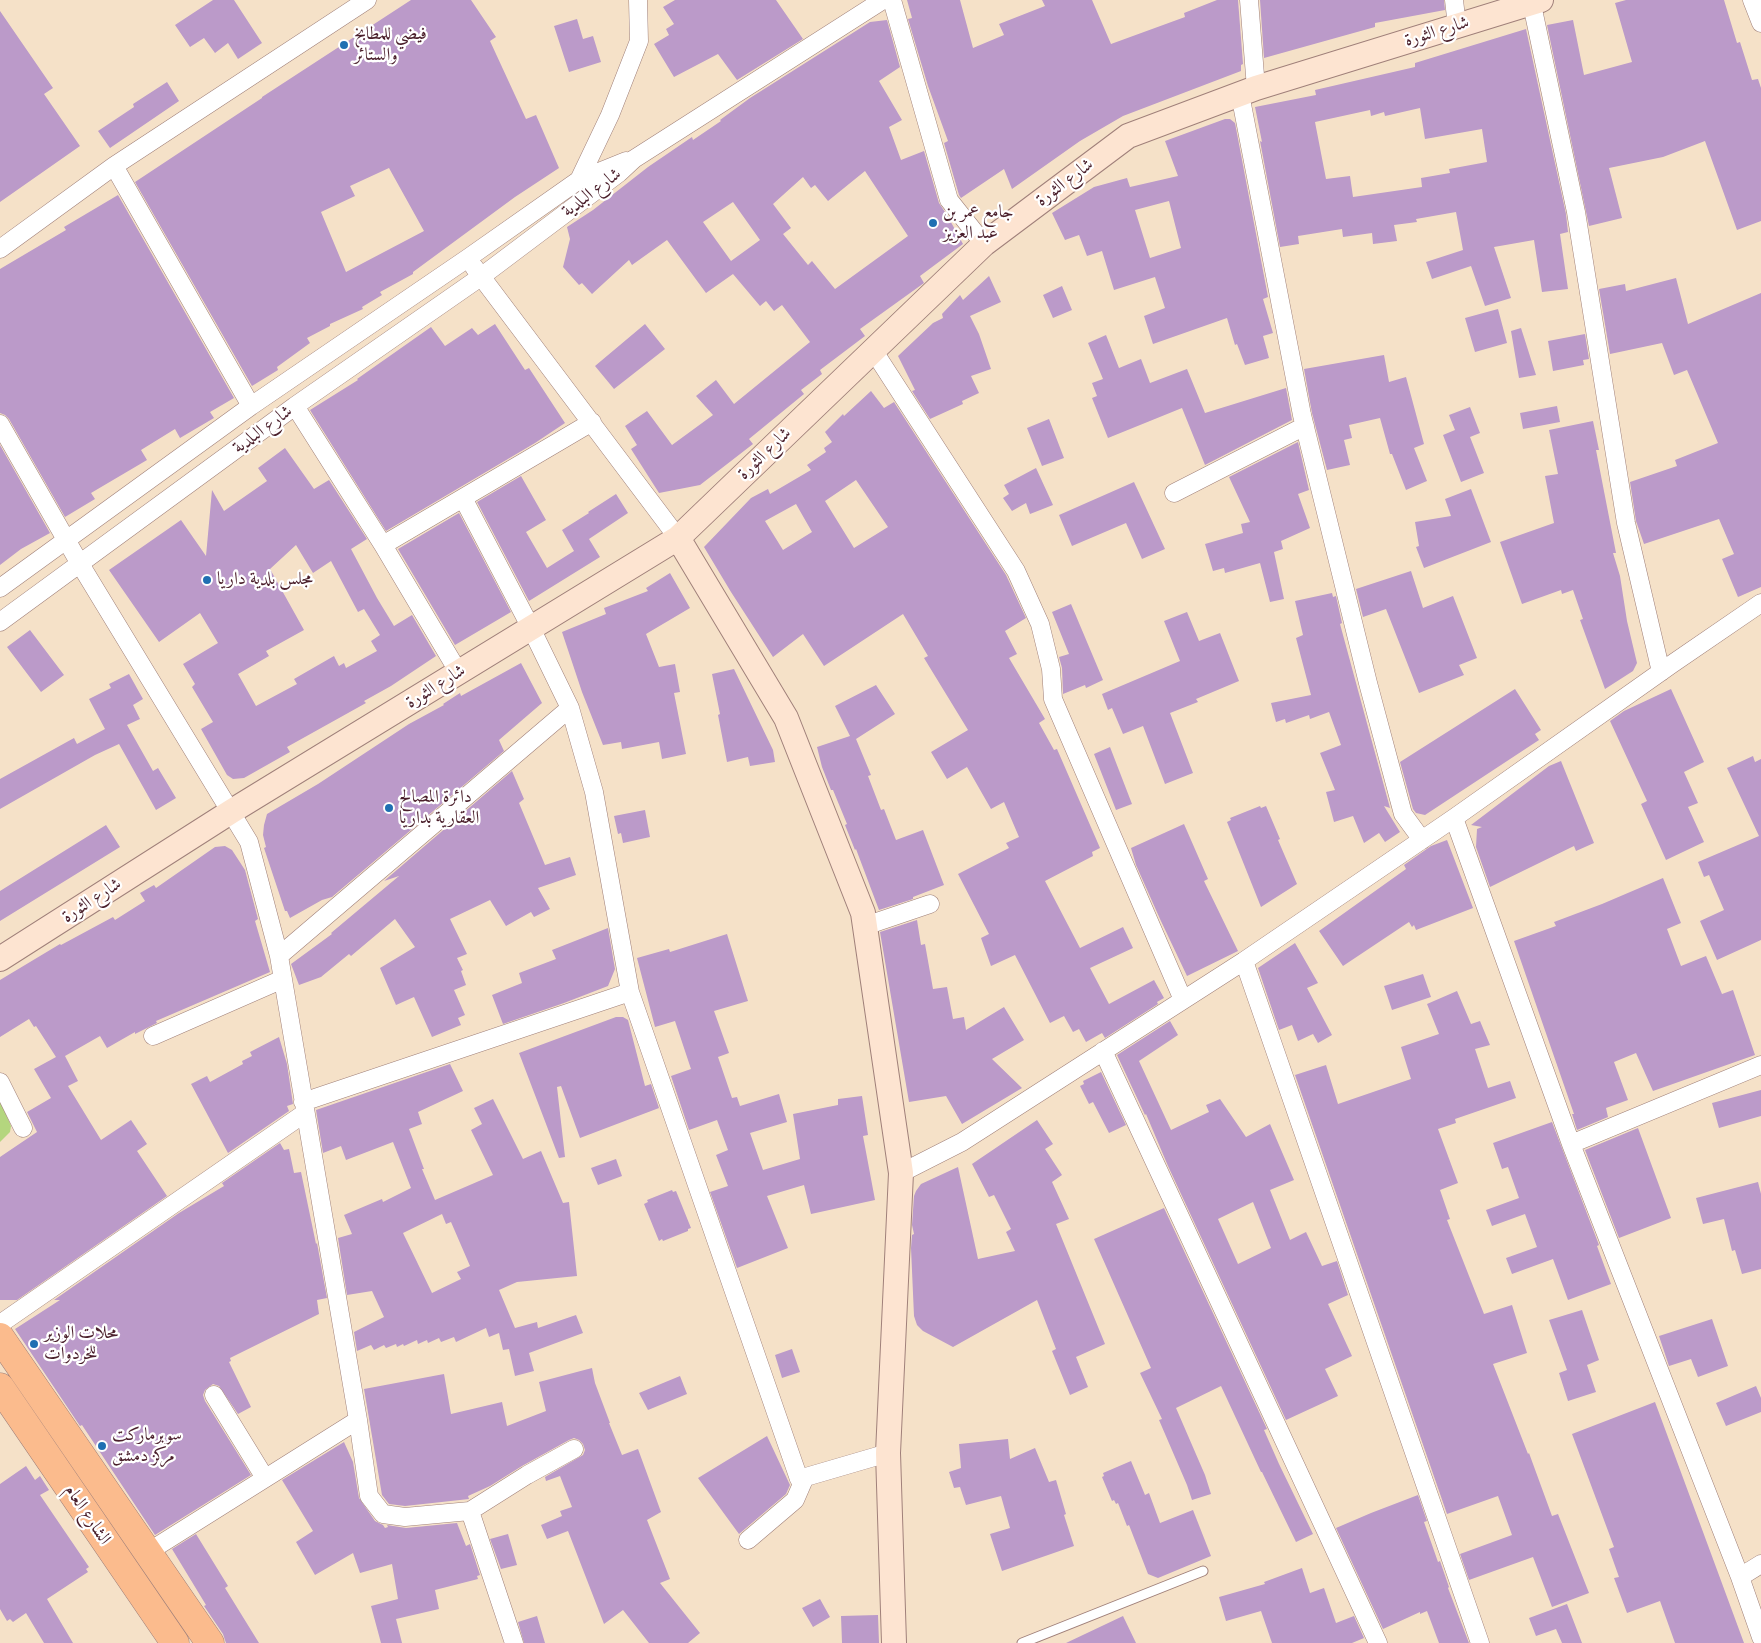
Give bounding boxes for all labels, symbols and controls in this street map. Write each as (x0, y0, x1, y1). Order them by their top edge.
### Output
street label: شارع الثورة (1402, 12, 1472, 52)
place label: فيضي للمطابخ والستائر (354, 24, 427, 66)
marker: فيضي للمطابخ والستائر (338, 39, 350, 51)
street label: شارع الثورة (1032, 154, 1098, 212)
street label: شارع البلدية (558, 164, 626, 222)
place label: جامع عمر بن عبد العزيز (943, 202, 1014, 244)
marker: جامع عمر بن عبد العزيز (927, 217, 939, 229)
street label: شارع البلدية (229, 401, 297, 459)
street label: شارع الثورة (734, 423, 796, 485)
place label: مجلس بلدية داريا (217, 569, 313, 591)
marker: مجلس بلدية داريا (201, 574, 213, 586)
street label: شارع الثورة (402, 660, 470, 714)
place label: دائرة المصالح العقارية بداريا (399, 787, 479, 830)
marker: دائرة المصالح العقارية بداريا (383, 802, 395, 814)
street label: شارع الثورة (58, 874, 126, 928)
place label: محلات الوزير للخردوات (44, 1323, 118, 1366)
marker: محلات الوزير للخردوات (28, 1338, 40, 1350)
place label: سوبرماركت مركز دمشق (112, 1425, 182, 1468)
marker: سوبرماركت مركز دمشق (96, 1440, 108, 1452)
street label: الشارع العام (59, 1481, 115, 1549)

